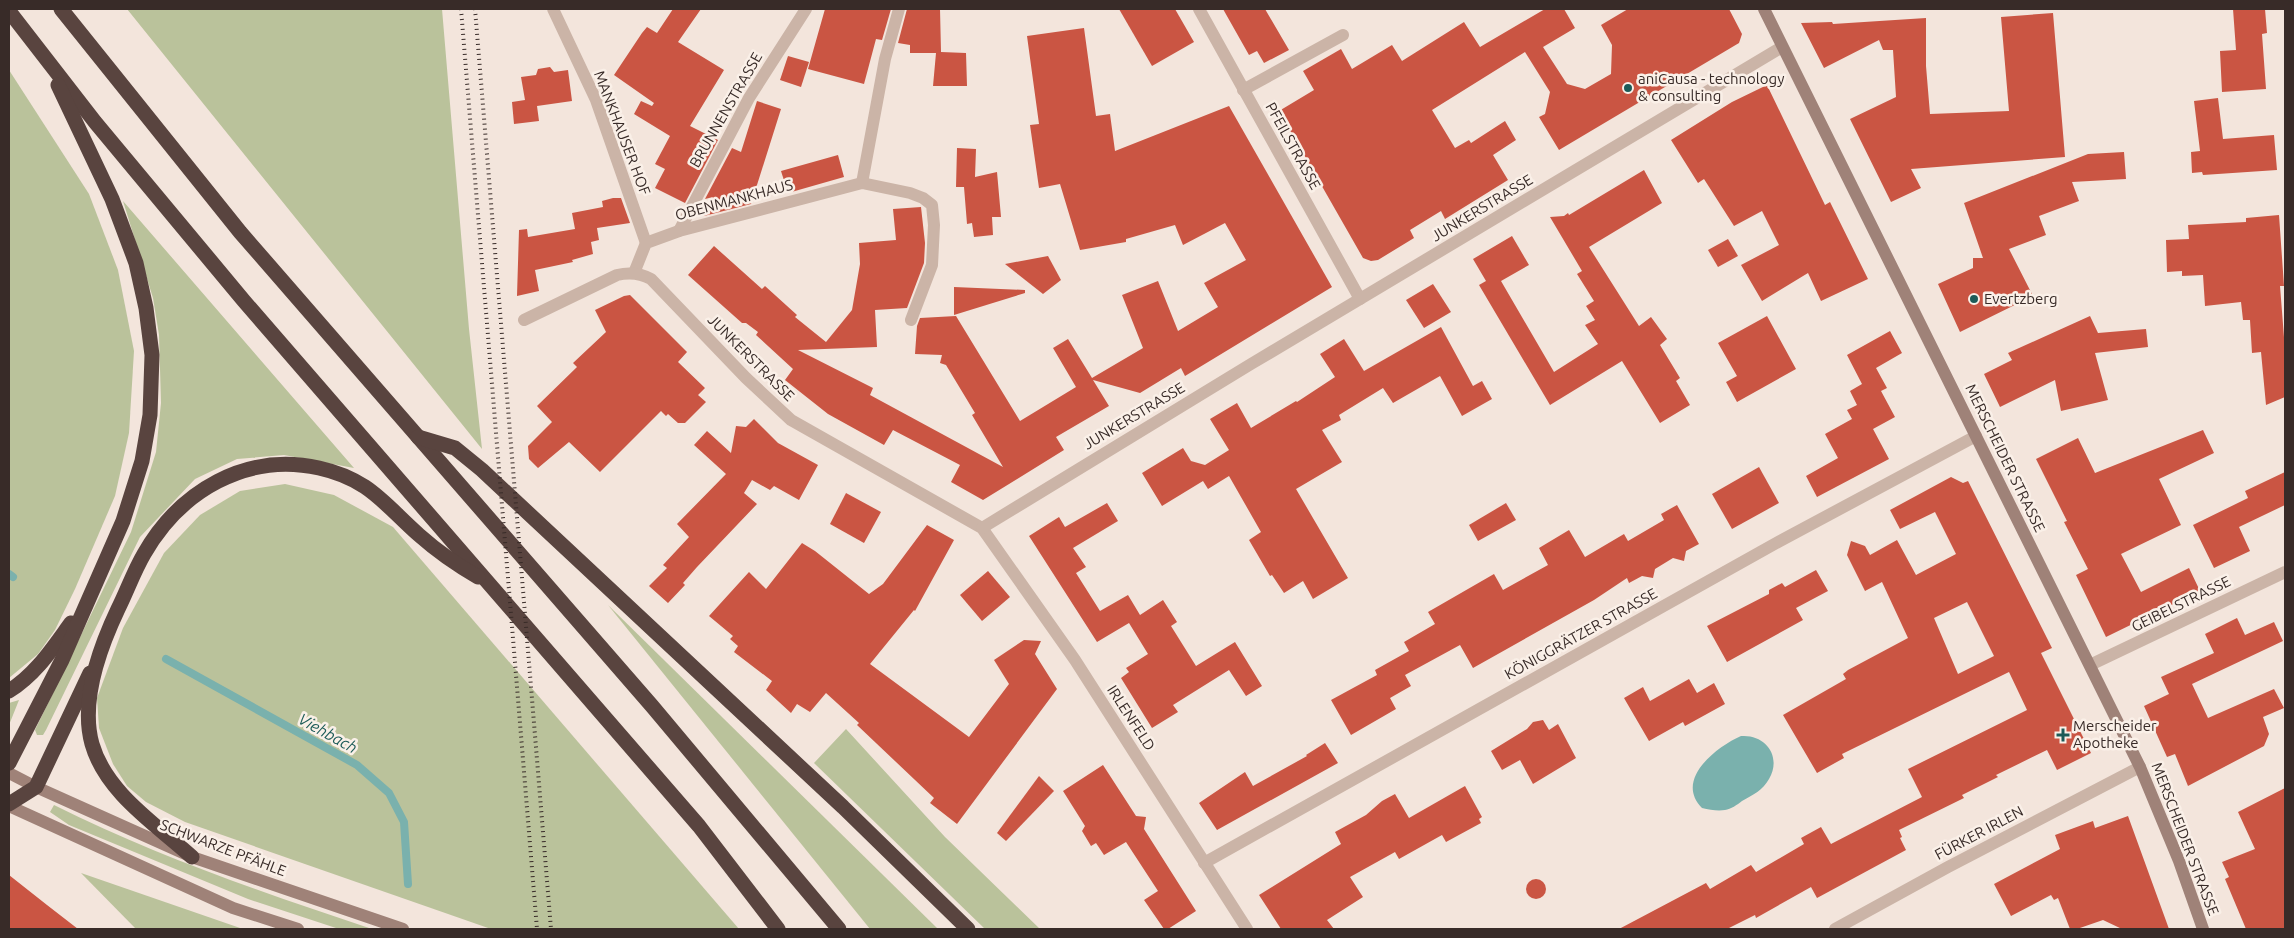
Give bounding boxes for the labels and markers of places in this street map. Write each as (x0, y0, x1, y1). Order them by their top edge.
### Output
place label: aniCausa - technology & consulting (1638, 70, 1784, 104)
marker: aniCausa - technology & consulting (1622, 82, 1634, 94)
place label: Evertzberg (1984, 290, 2058, 307)
marker: Evertzberg (1968, 293, 1980, 305)
place label: Merscheider Apotheke (2073, 717, 2157, 751)
marker: Merscheider Apotheke (2057, 729, 2069, 741)

